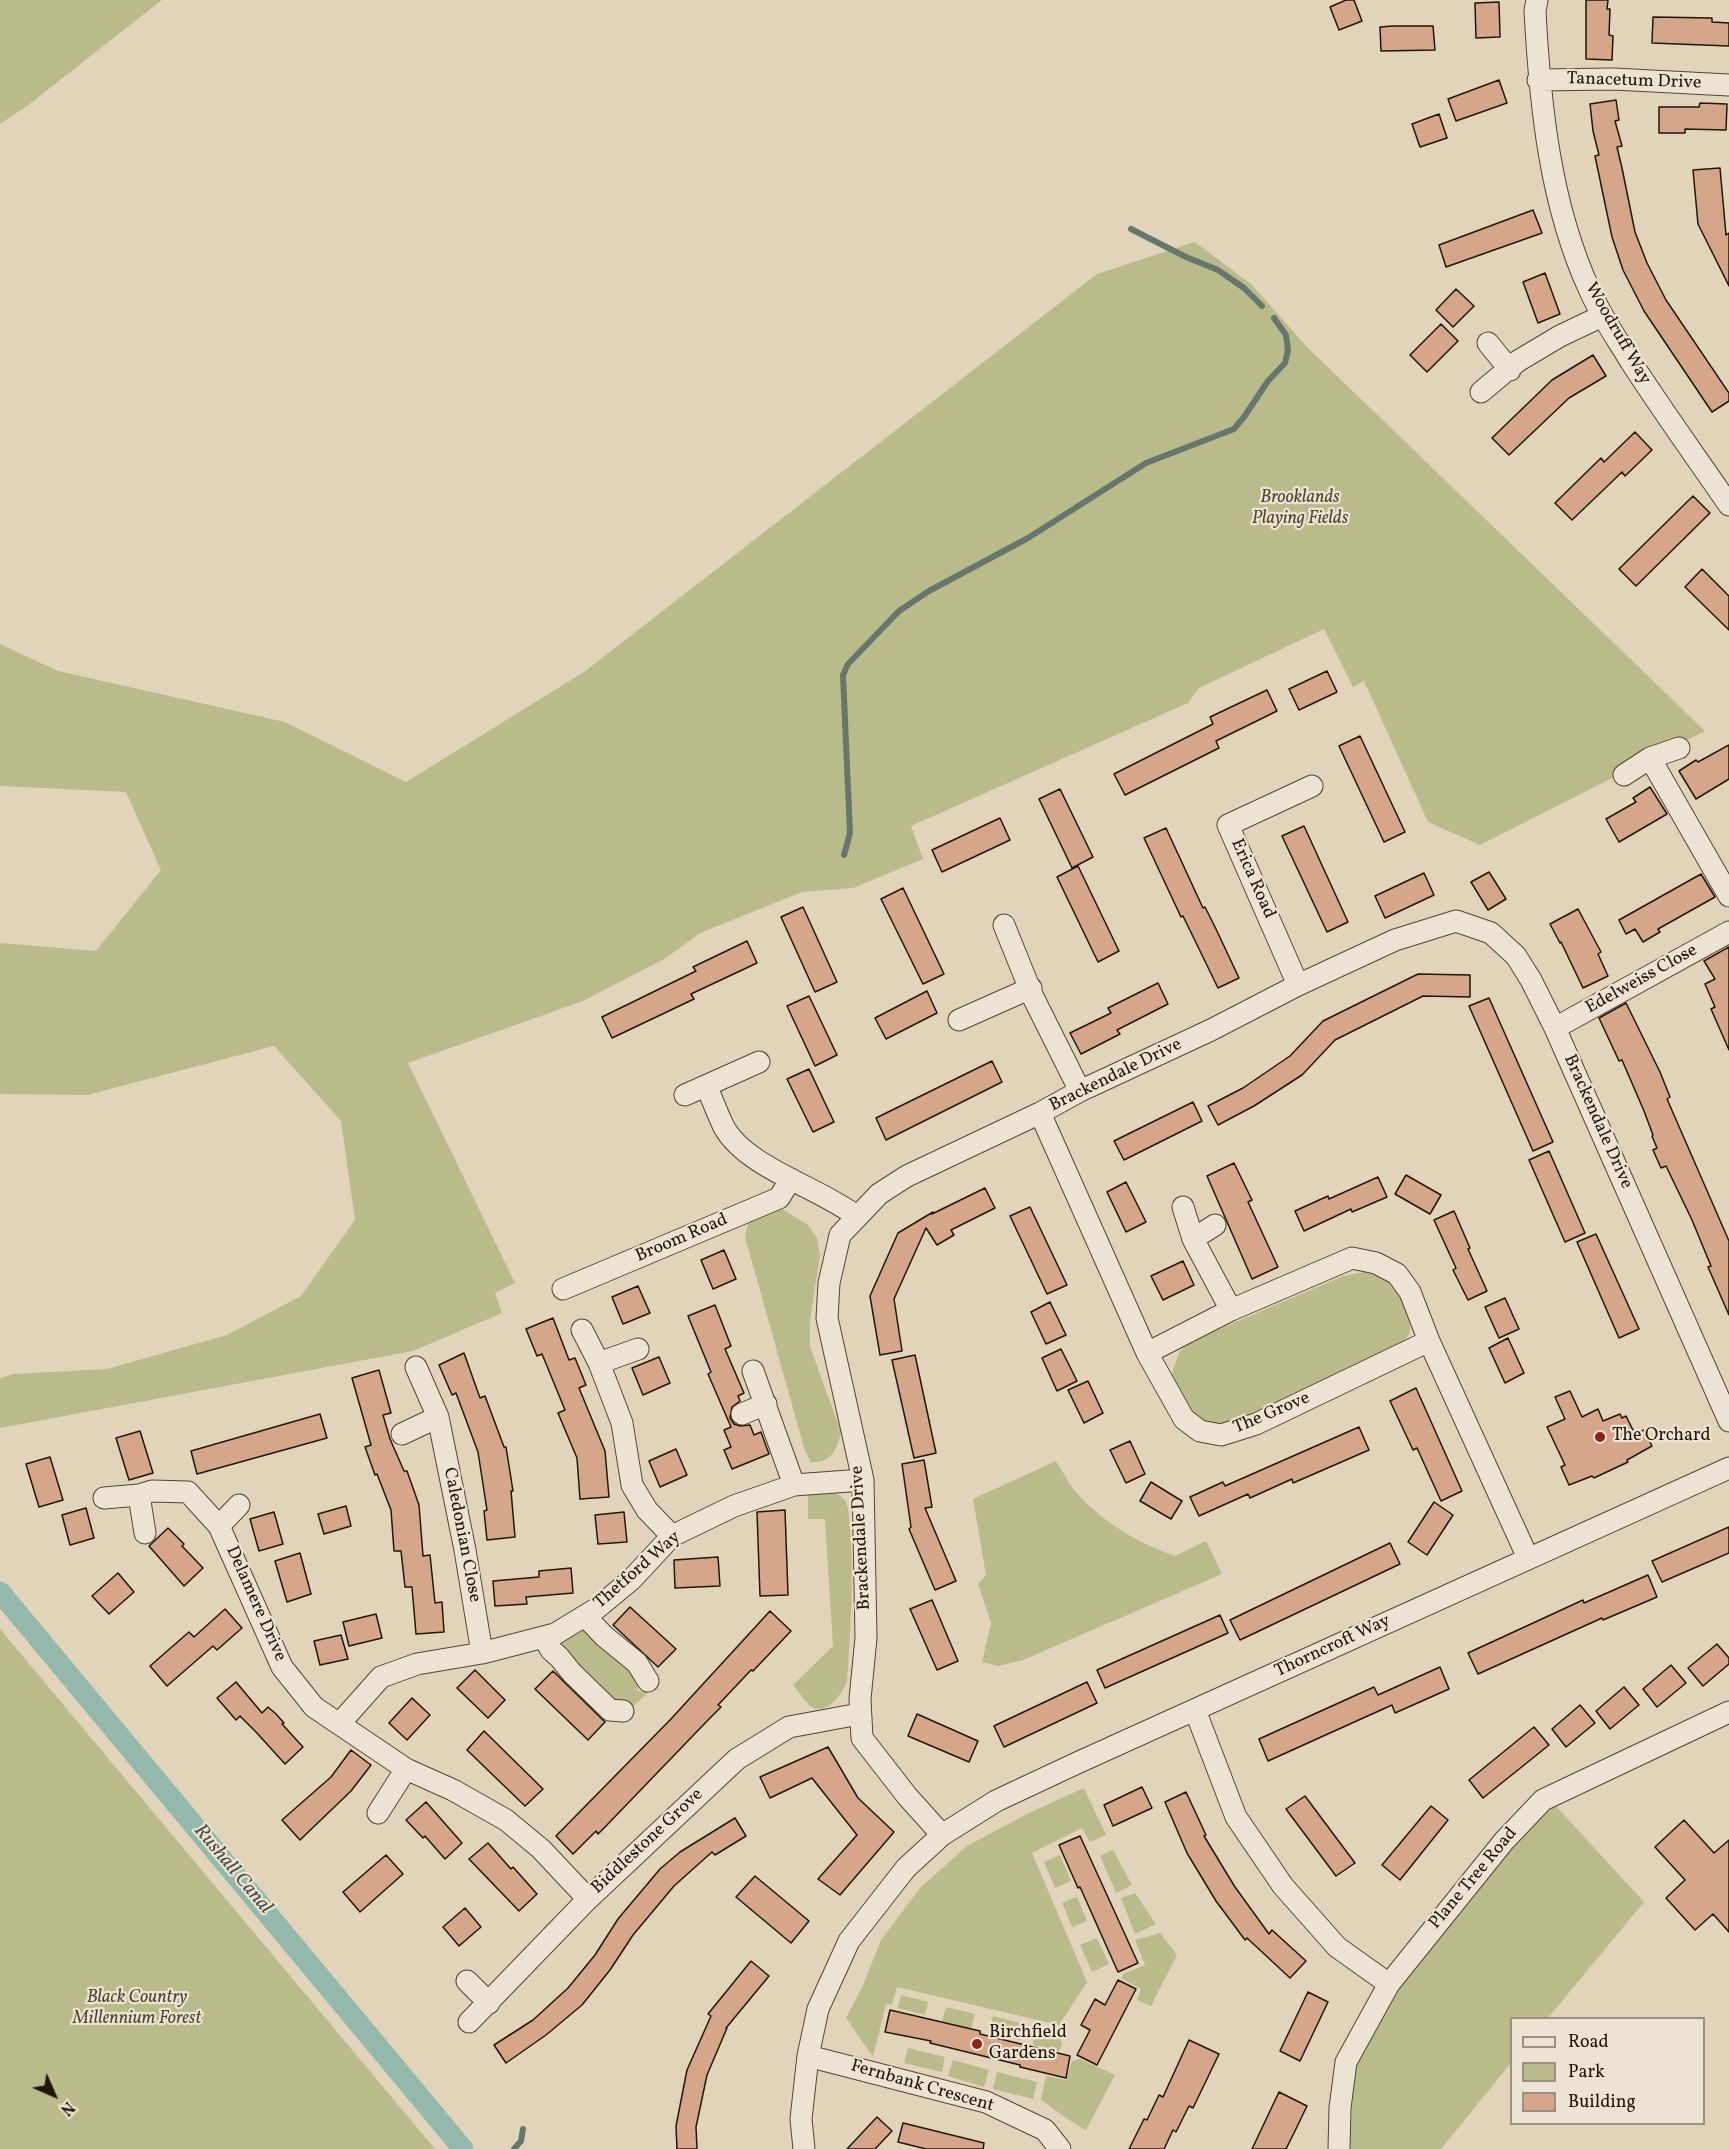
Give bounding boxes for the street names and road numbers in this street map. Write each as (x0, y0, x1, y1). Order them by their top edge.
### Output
street label: Tanacetum Drive (1566, 69, 1702, 95)
street label: Woodruff Way (1579, 279, 1655, 389)
street label: Erica Road (1225, 836, 1279, 922)
street label: Edelweiss Close (1582, 940, 1702, 1020)
street label: Brackendale Drive (1046, 1035, 1186, 1117)
street label: Brackendale Drive (1558, 1052, 1636, 1192)
street label: Broom Road (633, 1210, 731, 1268)
street label: The Grove (1231, 1388, 1313, 1440)
street label: Brackendale Drive (847, 1465, 877, 1611)
street label: Caledonian Close (437, 1466, 485, 1604)
street label: Thetford Way (590, 1528, 686, 1614)
street label: Delamere Drive (220, 1543, 290, 1665)
street label: Thorncroft Way (1272, 1611, 1394, 1683)
street label: Biddlestone Grove (588, 1785, 708, 1899)
street label: Plane Tree Road (1425, 1824, 1523, 1934)
street label: Fernbank Crescent (848, 2056, 996, 2118)

